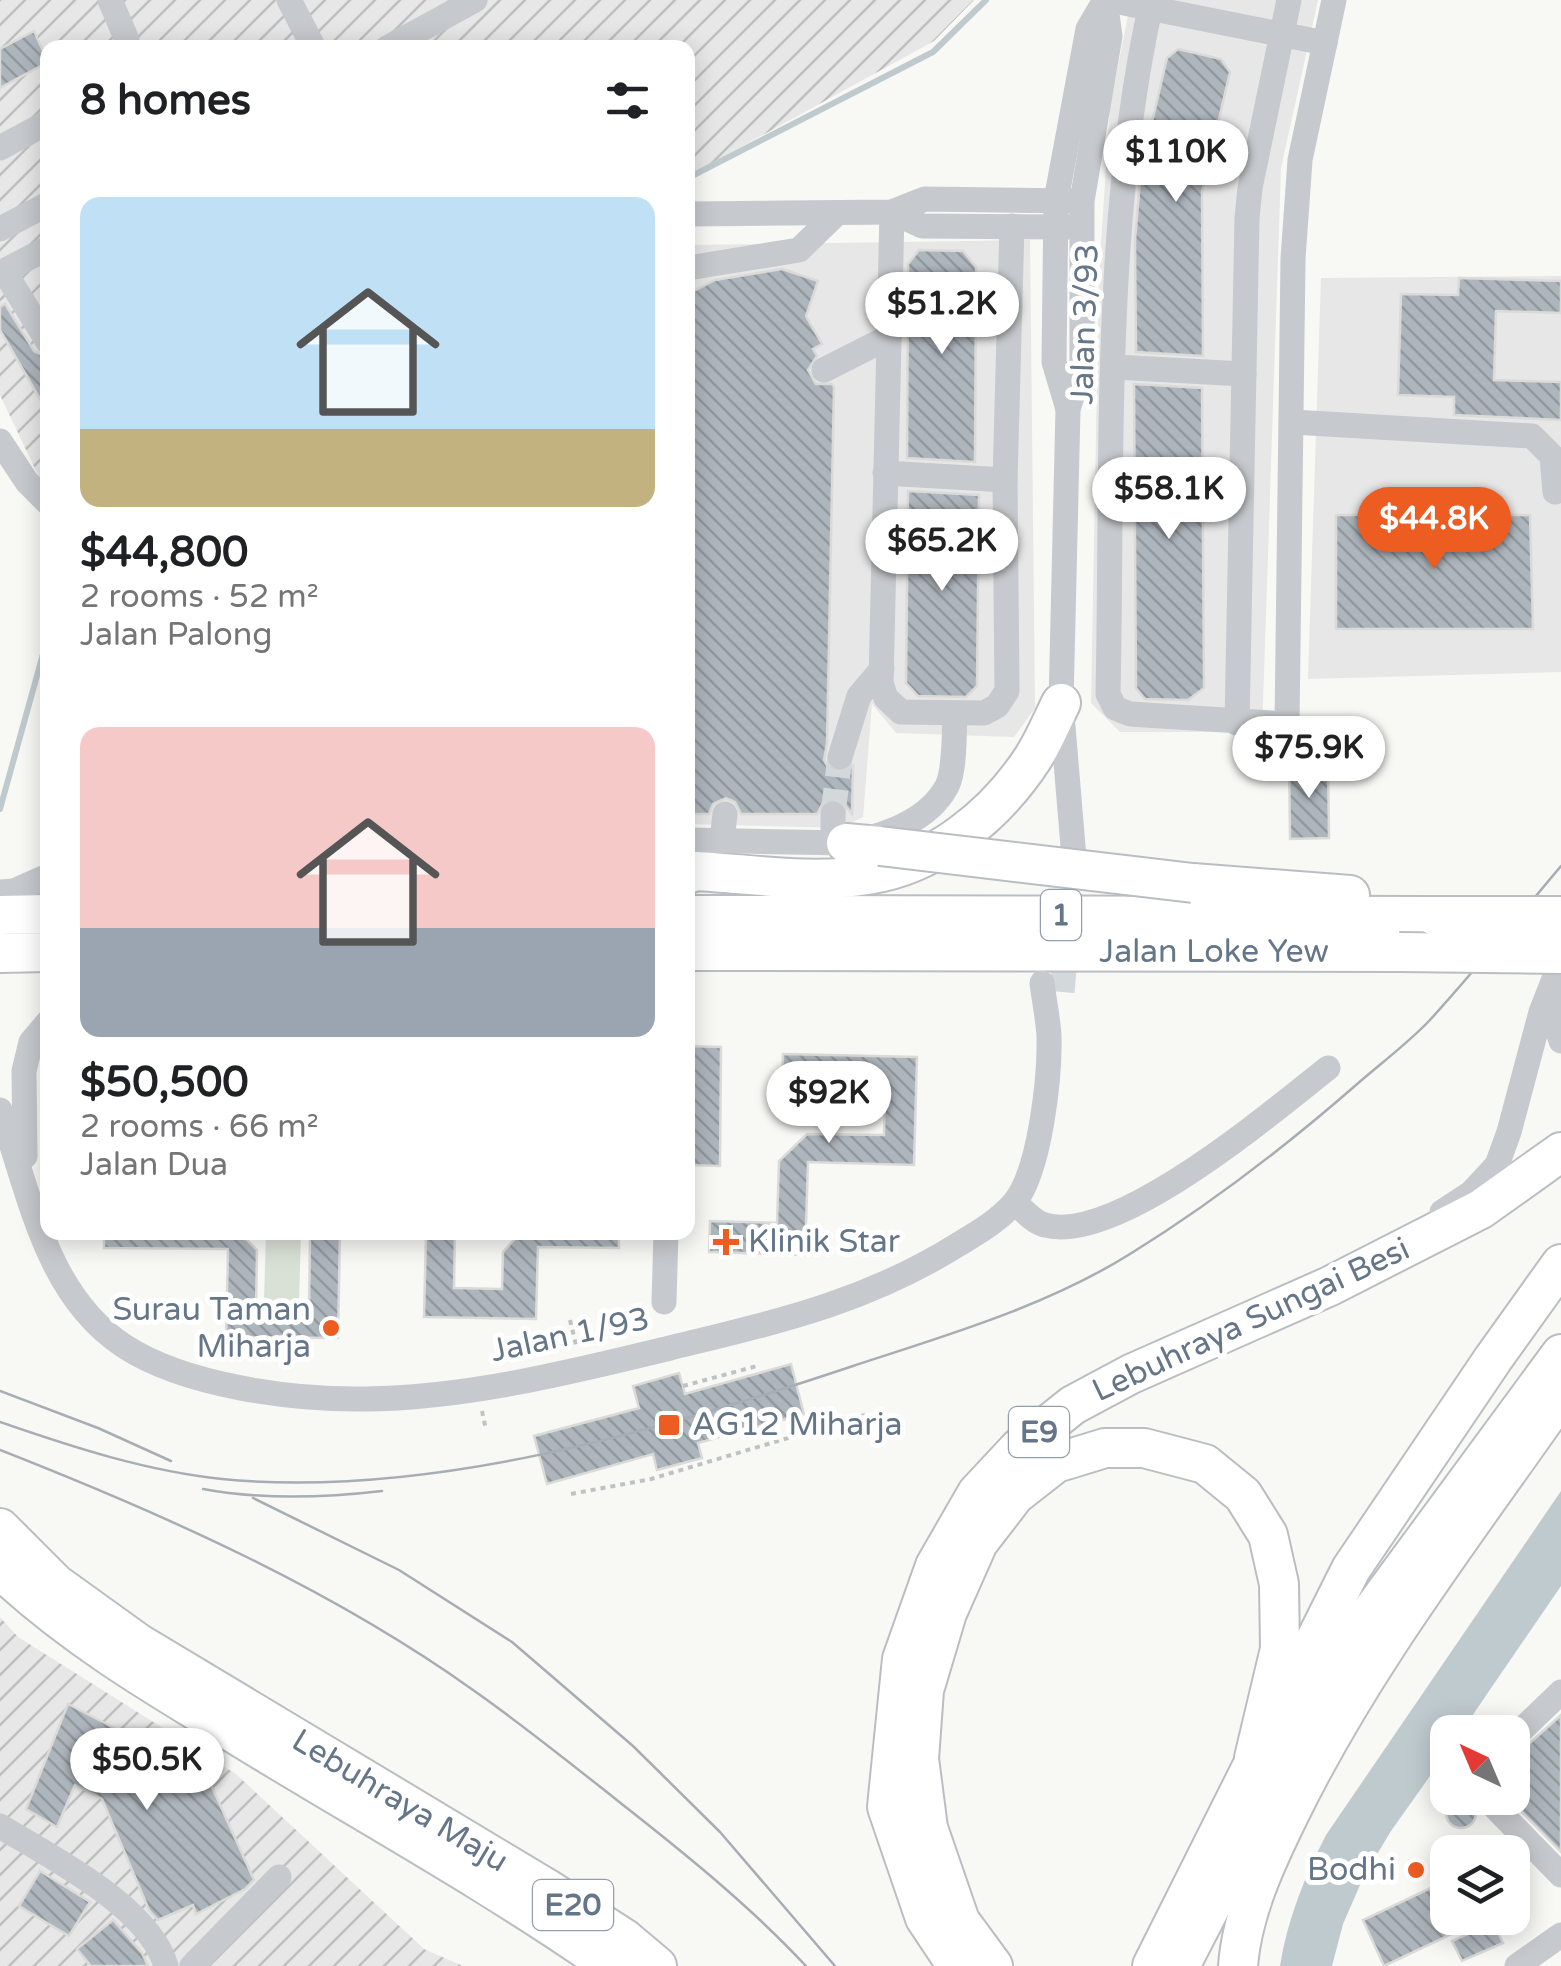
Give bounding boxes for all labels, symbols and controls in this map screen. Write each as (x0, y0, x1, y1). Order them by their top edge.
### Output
icon: filters (600, 73, 655, 128)
text: 8 homes (80, 75, 251, 126)
pin: $110K (1106, 120, 1246, 205)
text: $110K (1125, 133, 1227, 171)
street label: Jalan 3/93 (1063, 243, 1107, 405)
icon: home (278, 262, 458, 442)
pin: $51.2K (861, 272, 1023, 357)
text: $51.2K (887, 285, 997, 323)
pin: $58.1K (1088, 457, 1250, 542)
text: $58.1K (1114, 470, 1224, 508)
pin: $44.8K (1353, 487, 1515, 572)
text: $44.8K (1379, 500, 1489, 538)
pin: $65.2K (861, 509, 1023, 594)
text: $65.2K (887, 522, 997, 560)
text: $44,800 (80, 527, 248, 578)
text: 2 rooms · 52 m² (80, 578, 319, 616)
text: Jalan Palong (80, 616, 272, 654)
pin: $75.9K (1228, 716, 1390, 801)
text: $75.9K (1254, 729, 1364, 767)
icon: home (278, 792, 458, 972)
road number: 1 (1041, 890, 1081, 940)
street label: Jalan Loke Yew (1099, 933, 1329, 971)
text: $50,500 (80, 1057, 249, 1108)
pin: $92K (770, 1061, 888, 1146)
text: $92K (788, 1074, 870, 1112)
text: 2 rooms · 66 m² (80, 1108, 319, 1146)
text: Jalan Dua (80, 1146, 228, 1184)
place label: Klinik Star (748, 1223, 901, 1261)
marker: Klinik Star (713, 1229, 739, 1255)
street label: Lebuhraya Sungai Besi (1087, 1230, 1415, 1410)
place label: Surau Taman Miharja (112, 1291, 311, 1366)
street label: Jalan 1/93 (487, 1300, 653, 1370)
marker: Surau Taman Miharja (320, 1317, 342, 1339)
place label: AG12 Miharja (692, 1406, 903, 1444)
road number: E9 (1009, 1407, 1069, 1457)
marker: AG12 Miharja (656, 1412, 682, 1438)
north arrow (1430, 1715, 1530, 1815)
map controls (1430, 1715, 1530, 1935)
street label: Lebuhraya Maju (285, 1721, 515, 1881)
pin: $50.5K (66, 1728, 228, 1813)
text: $50.5K (92, 1741, 202, 1779)
button: layers (1430, 1835, 1530, 1935)
place label: Bodhi (1307, 1851, 1396, 1889)
marker: Bodhi (1405, 1859, 1427, 1881)
road number: E20 (533, 1880, 613, 1930)

